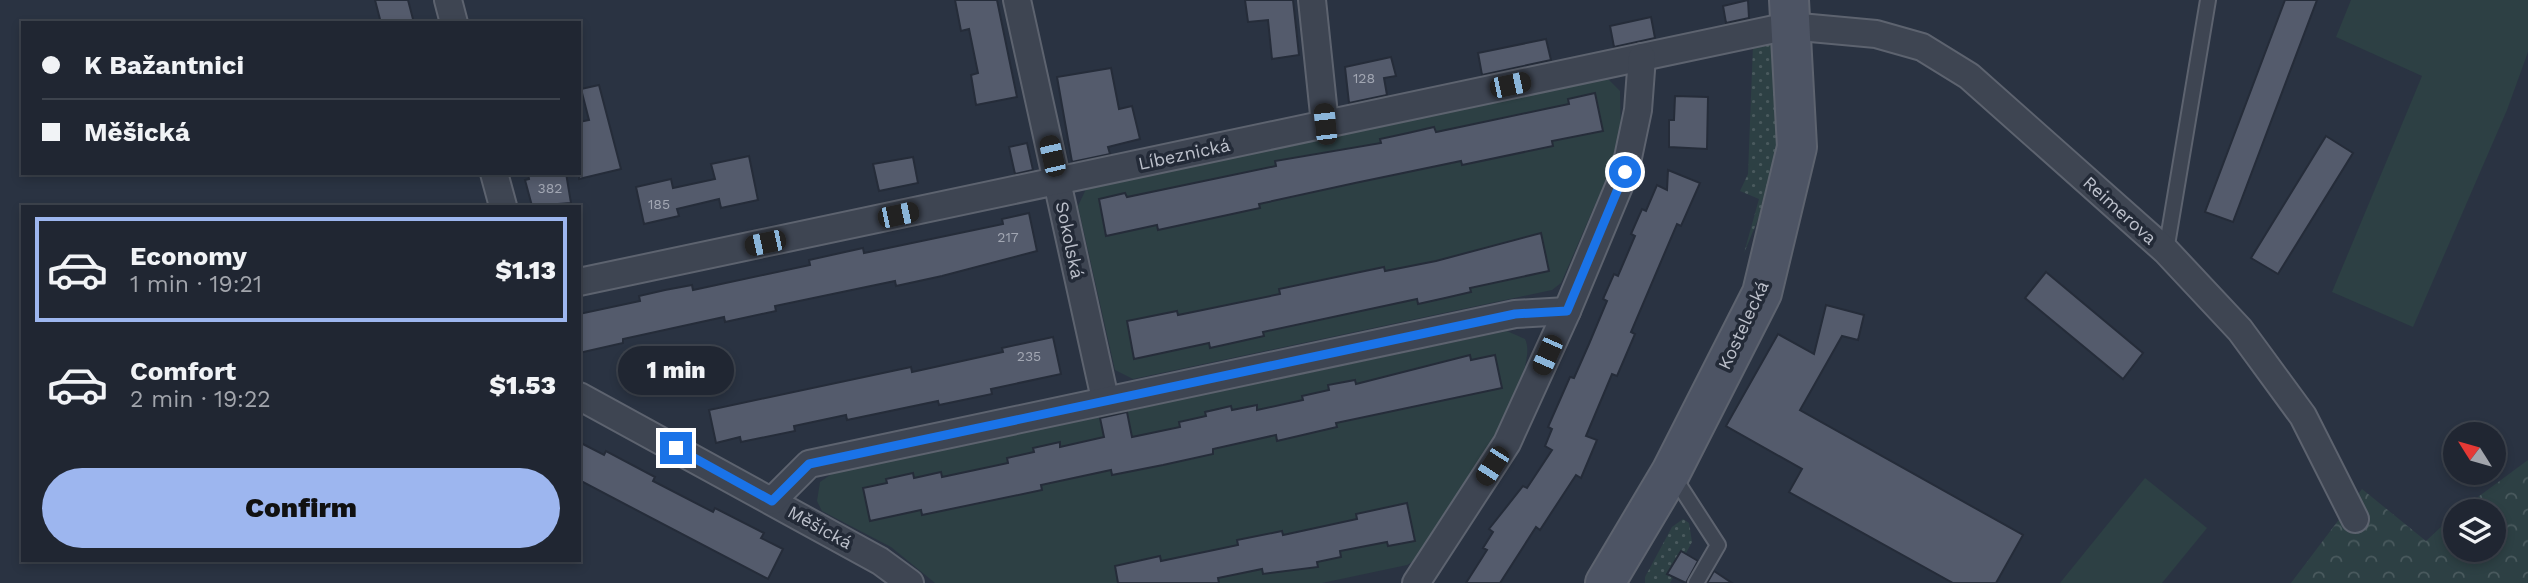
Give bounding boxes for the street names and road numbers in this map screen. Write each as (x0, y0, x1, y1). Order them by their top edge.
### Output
street label: Líbeznická (1136, 134, 1232, 174)
street label: Reimerova (2079, 172, 2161, 248)
street label: Sokolská (1052, 200, 1088, 280)
street label: Kostelecká (1713, 277, 1773, 373)
street label: Měšická (784, 501, 856, 553)

